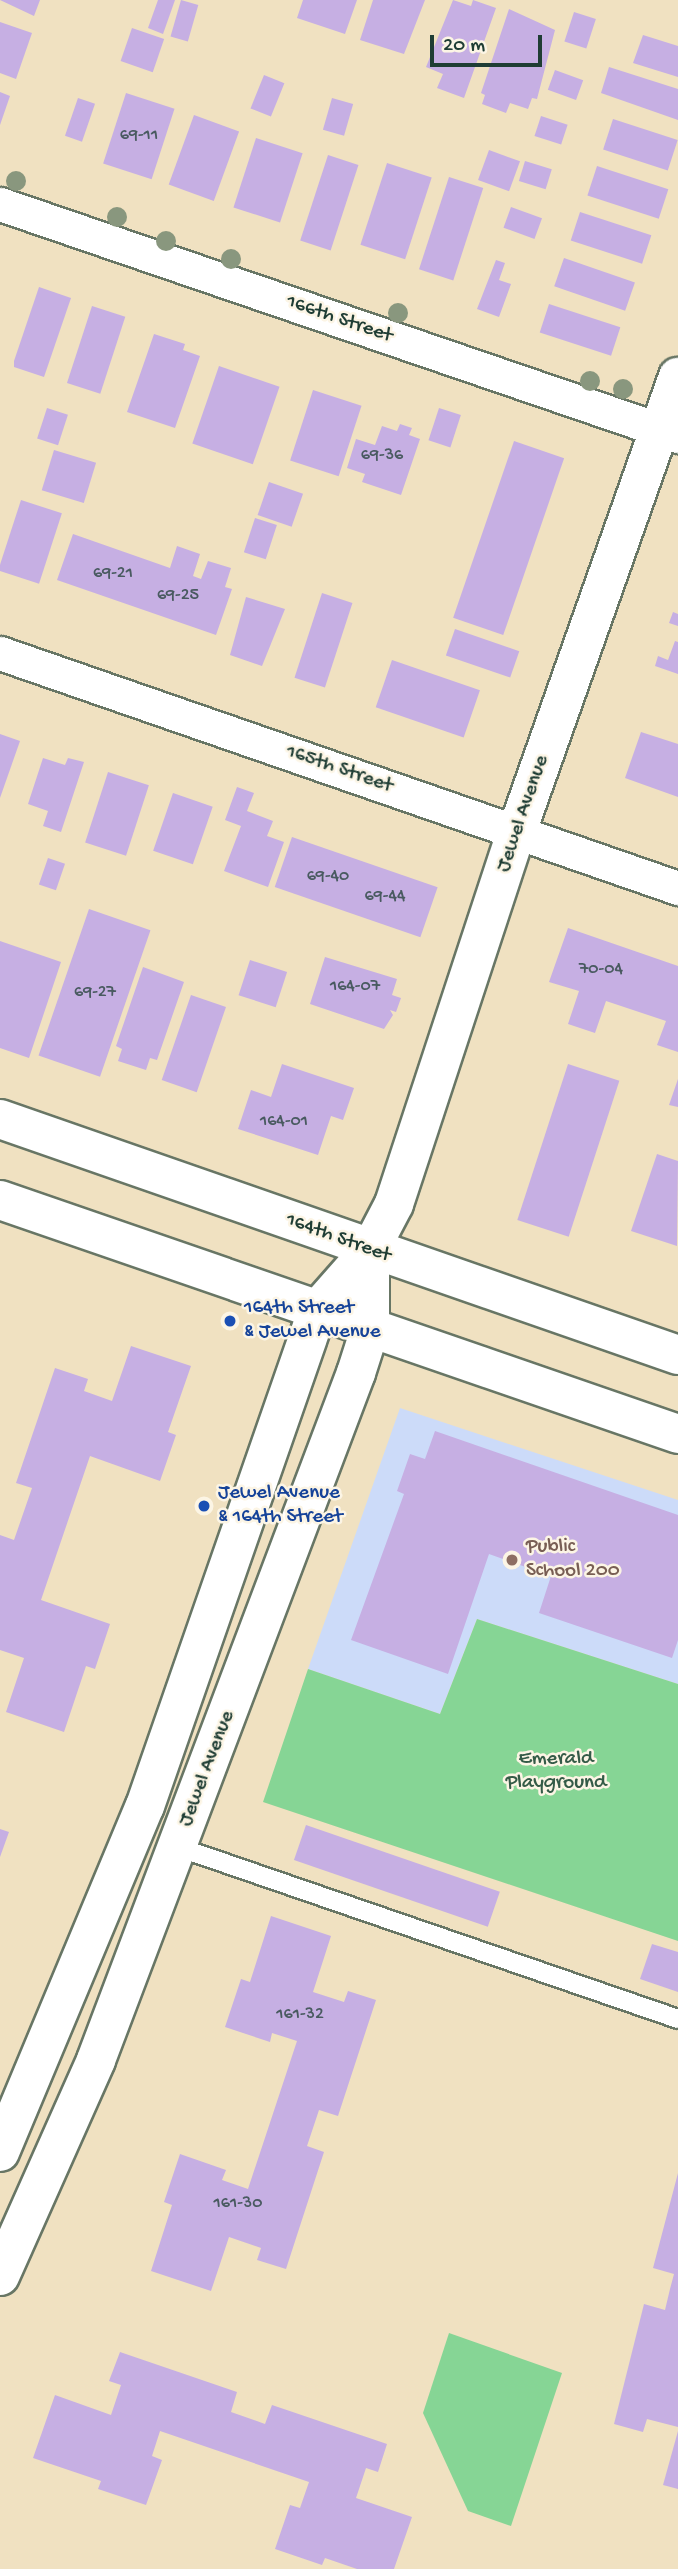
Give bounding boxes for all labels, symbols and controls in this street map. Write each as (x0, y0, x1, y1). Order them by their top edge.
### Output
scale bar (433, 21, 545, 65)
text: 20 m (443, 34, 485, 59)
house number: 69-11 (120, 125, 158, 147)
street label: 166th Street (283, 290, 395, 350)
house number: 69-36 (361, 445, 403, 467)
house number: 69-21 (93, 563, 133, 585)
house number: 69-25 (157, 585, 199, 607)
street label: 165th Street (282, 740, 396, 800)
street label: Jewel Avenue (492, 752, 556, 876)
house number: 69-40 (307, 866, 349, 888)
house number: 69-44 (365, 886, 405, 908)
house number: 70-04 (579, 959, 623, 981)
house number: 164-07 (330, 976, 380, 998)
house number: 69-27 (74, 982, 116, 1004)
house number: 164-01 (260, 1111, 308, 1133)
street label: 164th Street (282, 1208, 394, 1270)
place label: 164th Street & Jewel Avenue (244, 1296, 380, 1346)
marker: 164th Street & Jewel Avenue (222, 1313, 238, 1329)
place label: Jewel Avenue & 164th Street (218, 1481, 343, 1531)
marker: Jewel Avenue & 164th Street (196, 1498, 212, 1514)
place label: Public School 200 (526, 1535, 620, 1585)
marker: Public School 200 (504, 1552, 520, 1568)
street label: Jewel Avenue (174, 1708, 242, 1830)
park label: Emerald Playground (506, 1747, 606, 1797)
house number: 161-32 (276, 2004, 324, 2026)
house number: 161-30 (214, 2193, 262, 2215)

